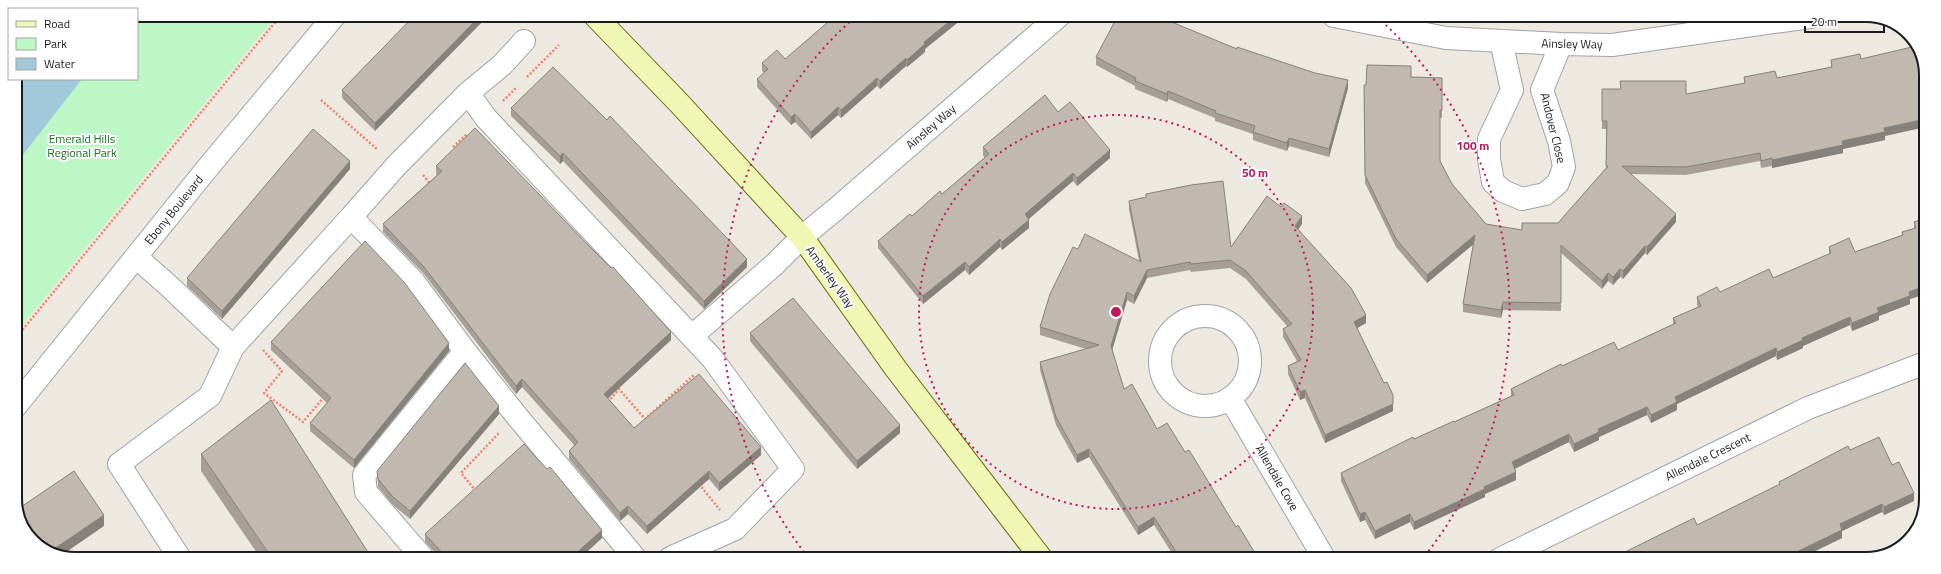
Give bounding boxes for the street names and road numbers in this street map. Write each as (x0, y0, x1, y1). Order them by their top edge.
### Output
street label: Ainsley Way (1541, 33, 1603, 54)
street label: Andover Close (1536, 91, 1571, 165)
street label: Ainsley Way (901, 99, 960, 154)
street label: Ebony Boulevard (139, 171, 208, 249)
street label: Amberley Way (801, 242, 860, 312)
street label: Allendale Crescent (1662, 427, 1754, 485)
street label: Allendale Cove (1251, 441, 1304, 514)

